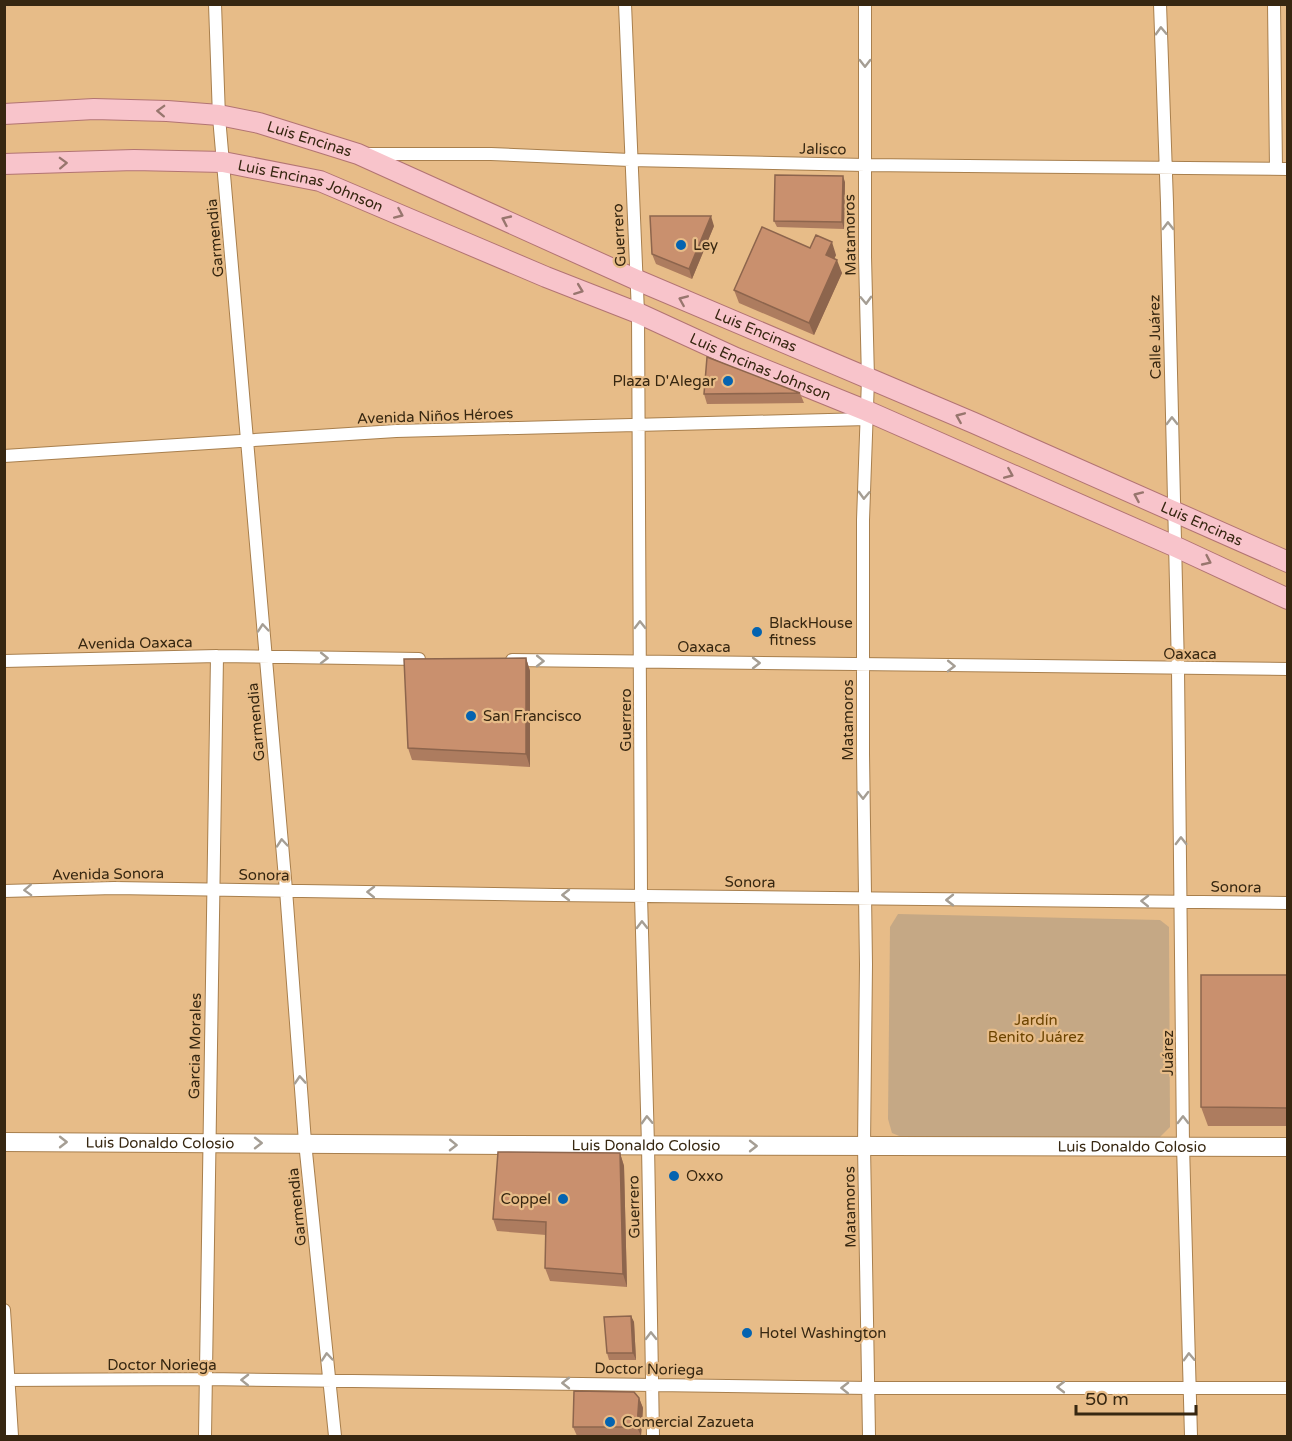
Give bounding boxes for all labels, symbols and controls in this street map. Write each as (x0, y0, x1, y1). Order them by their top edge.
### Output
one-way arrow (1155, 27, 1167, 36)
one-way arrow (859, 58, 871, 67)
one-way arrow (157, 104, 166, 117)
street label: Luis Encinas (265, 117, 354, 161)
street label: Jalisco (799, 140, 847, 158)
one-way arrow (58, 156, 67, 169)
street label: Luis Encinas Johnson (236, 156, 386, 216)
street label: Matamoros (840, 194, 860, 276)
street label: Garmendia (203, 198, 227, 278)
street label: Guerrero (608, 203, 630, 267)
one-way arrow (393, 207, 404, 219)
one-way arrow (501, 215, 512, 227)
one-way arrow (1161, 222, 1174, 231)
place label: Ley (693, 236, 718, 254)
marker: Ley (674, 238, 688, 252)
one-way arrow (573, 283, 584, 295)
street label: Calle Juárez (1145, 294, 1165, 380)
one-way arrow (679, 295, 690, 307)
one-way arrow (860, 295, 873, 304)
street label: Luis Encinas (712, 305, 800, 356)
street label: Luis Encinas Johnson (687, 329, 834, 404)
place label: Plaza D'Alegar (612, 372, 716, 390)
marker: Plaza D'Alegar (721, 374, 735, 388)
street label: Avenida Niños Héroes (356, 404, 514, 428)
one-way arrow (955, 412, 966, 424)
one-way arrow (1166, 417, 1178, 426)
one-way arrow (1003, 467, 1014, 479)
one-way arrow (858, 490, 870, 499)
one-way arrow (1134, 491, 1145, 503)
street label: Luis Encinas (1158, 498, 1245, 550)
one-way arrow (1200, 554, 1211, 566)
place label: BlackHouse fitness (769, 614, 853, 649)
one-way arrow (634, 621, 646, 630)
one-way arrow (257, 624, 270, 633)
marker: BlackHouse fitness (750, 625, 764, 639)
street label: Avenida Oaxaca (77, 633, 193, 653)
street label: Oaxaca (677, 638, 731, 656)
street label: Oaxaca (1163, 645, 1217, 663)
one-way arrow (319, 652, 328, 664)
one-way arrow (535, 654, 544, 667)
one-way arrow (751, 656, 760, 669)
one-way arrow (946, 660, 955, 672)
street label: Matamoros (839, 679, 857, 761)
street label: Garmendia (244, 682, 268, 762)
street label: Guerrero (617, 688, 635, 752)
place label: San Francisco (483, 707, 582, 725)
marker: San Francisco (464, 709, 478, 723)
one-way arrow (857, 790, 870, 799)
one-way arrow (1175, 837, 1187, 846)
one-way arrow (275, 839, 288, 848)
street label: Avenida Sonora (52, 864, 164, 884)
street label: Sonora (238, 866, 290, 884)
street label: Sonora (724, 873, 776, 891)
street label: Sonora (1210, 878, 1262, 896)
one-way arrow (24, 884, 33, 897)
one-way arrow (367, 886, 376, 898)
one-way arrow (562, 889, 571, 902)
one-way arrow (946, 894, 955, 906)
one-way arrow (1141, 895, 1150, 907)
one-way arrow (636, 921, 648, 930)
street label: Garcia Morales (185, 993, 205, 1099)
park label: Jardín Benito Juárez (988, 1011, 1084, 1046)
street label: Juárez (1159, 1030, 1177, 1076)
one-way arrow (294, 1075, 307, 1084)
one-way arrow (641, 1116, 654, 1125)
one-way arrow (1177, 1116, 1189, 1125)
street label: Luis Donaldo Colosio (86, 1133, 234, 1152)
one-way arrow (58, 1136, 67, 1148)
street label: Luis Donaldo Colosio (572, 1136, 720, 1155)
one-way arrow (253, 1137, 262, 1149)
street label: Luis Donaldo Colosio (1058, 1137, 1206, 1156)
one-way arrow (448, 1138, 457, 1151)
one-way arrow (748, 1140, 757, 1152)
street label: Matamoros (840, 1166, 860, 1248)
street label: Garmendia (284, 1167, 310, 1247)
place label: Oxxo (686, 1167, 723, 1185)
marker: Oxxo (667, 1169, 681, 1183)
street label: Guerrero (624, 1175, 644, 1239)
place label: Coppel (501, 1190, 551, 1208)
marker: Coppel (556, 1192, 570, 1206)
place label: Hotel Washington (759, 1324, 886, 1342)
marker: Hotel Washington (740, 1326, 754, 1340)
one-way arrow (645, 1332, 657, 1341)
one-way arrow (321, 1353, 334, 1362)
one-way arrow (1182, 1353, 1195, 1362)
street label: Doctor Noriega (107, 1356, 217, 1374)
street label: Doctor Noriega (594, 1359, 704, 1379)
one-way arrow (241, 1374, 250, 1386)
one-way arrow (562, 1377, 571, 1389)
scale bar (1076, 1378, 1196, 1416)
one-way arrow (841, 1381, 850, 1394)
one-way arrow (1057, 1381, 1066, 1393)
text: 50 m (1085, 1388, 1129, 1410)
place label: Comercial Zazueta (622, 1413, 754, 1431)
marker: Comercial Zazueta (603, 1415, 617, 1429)

